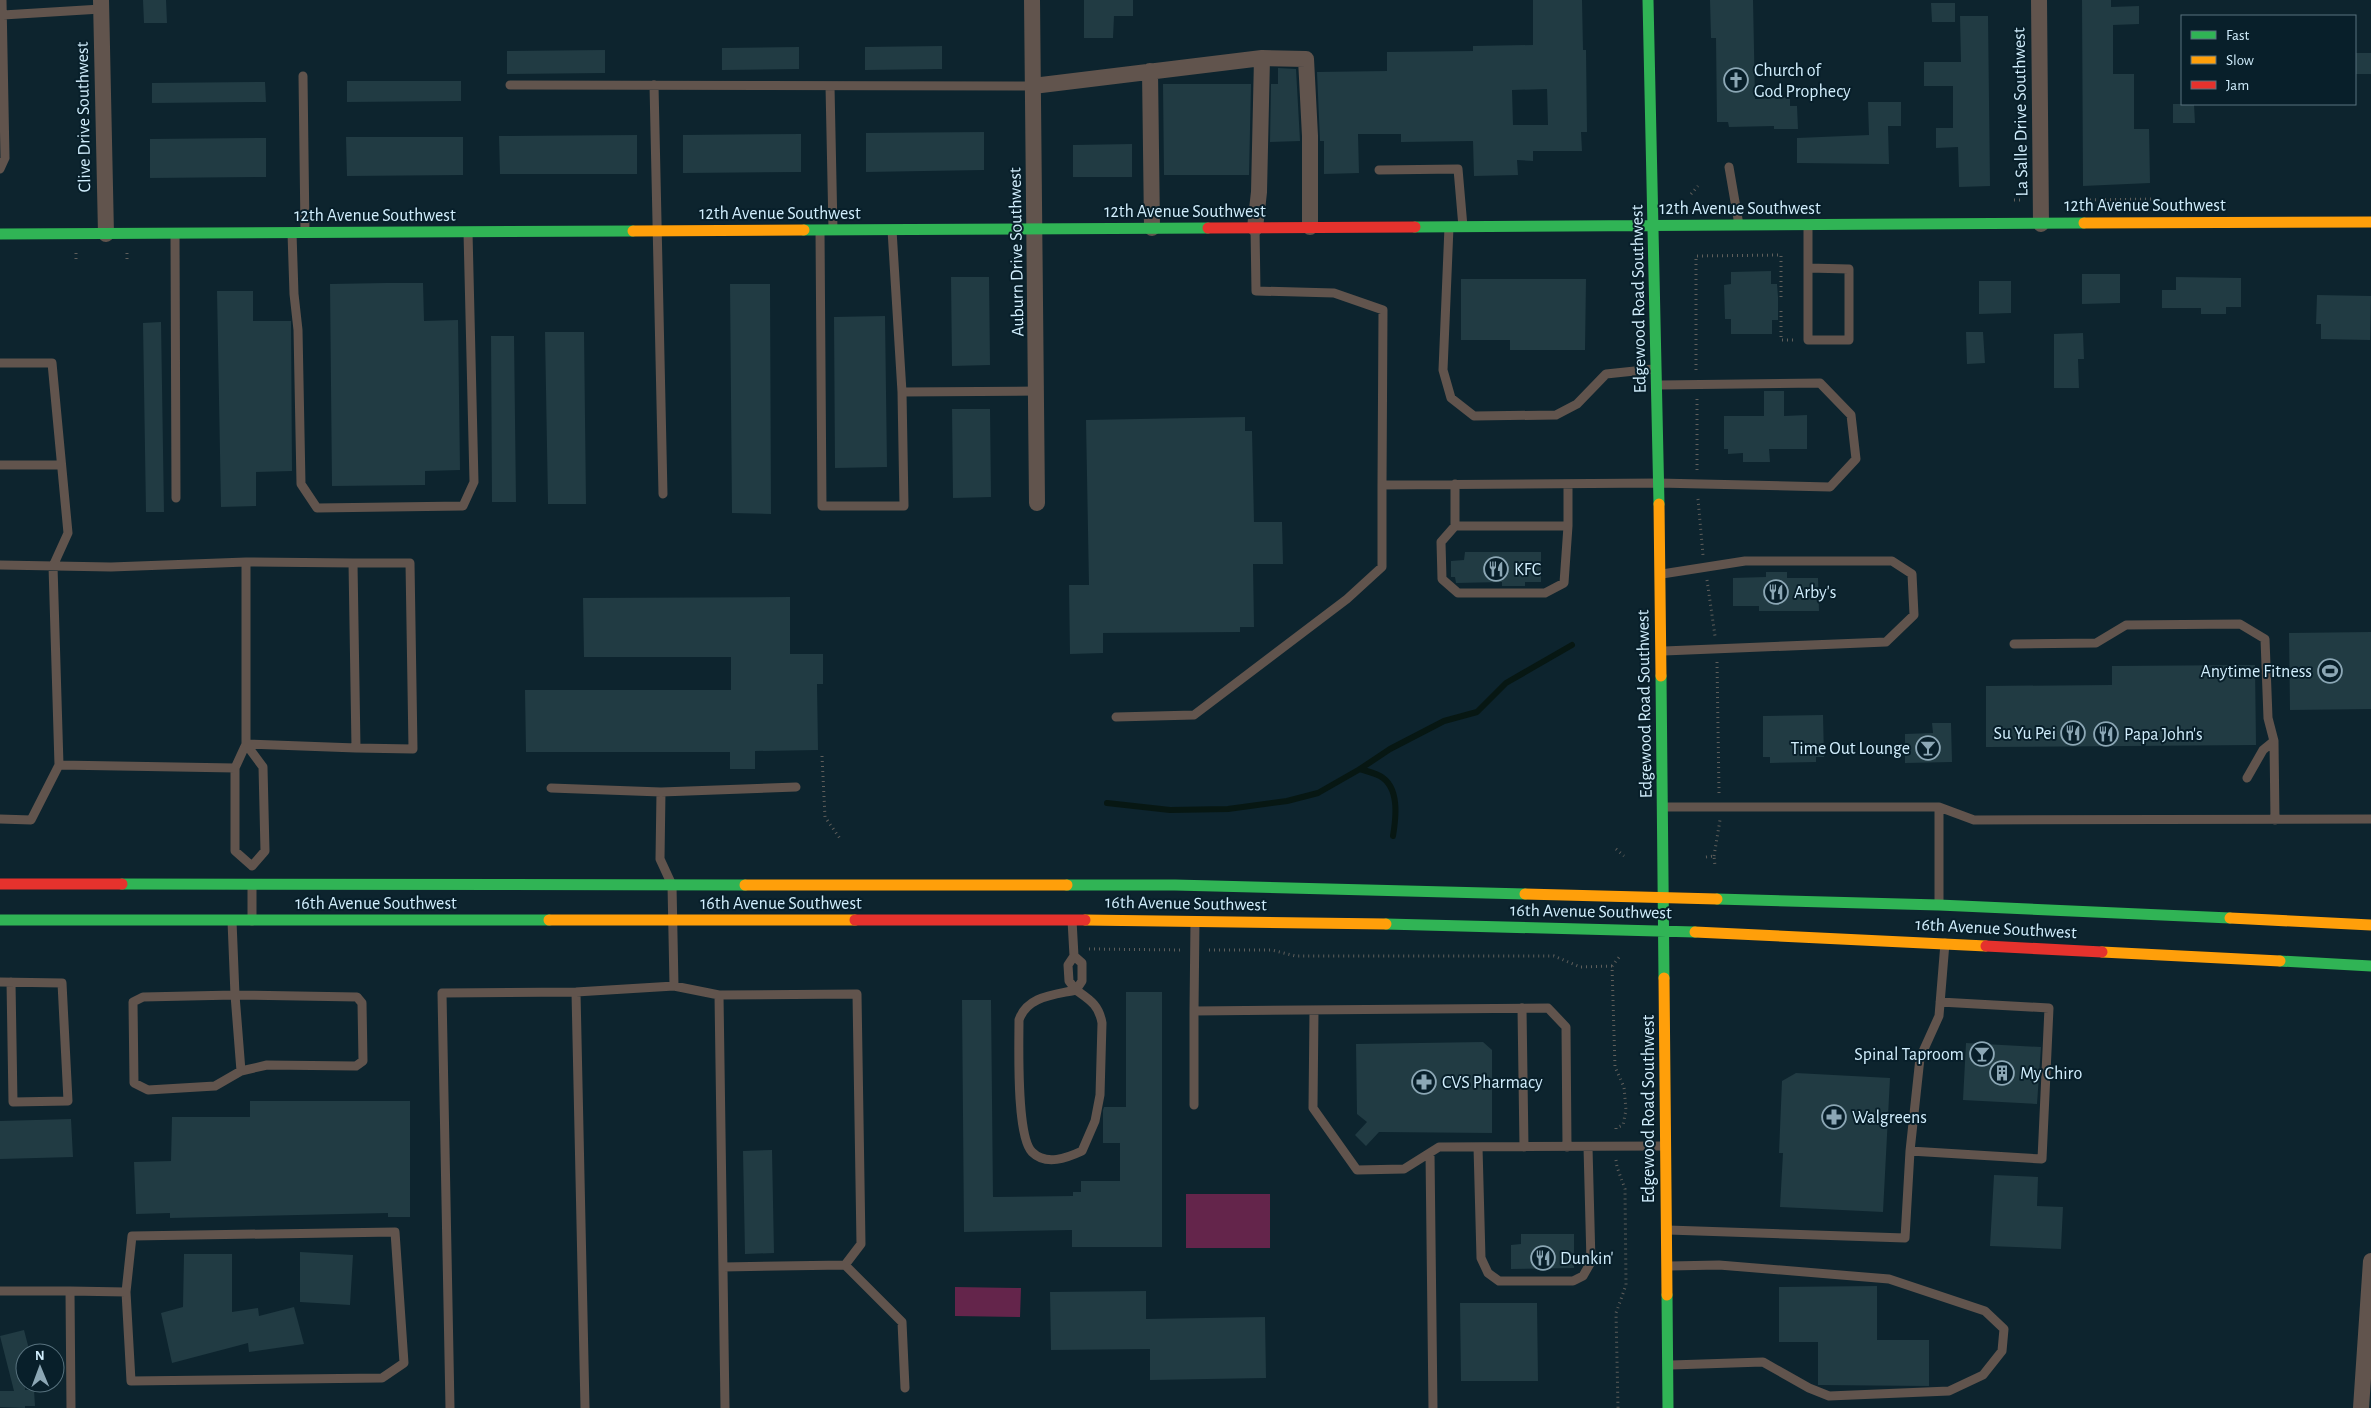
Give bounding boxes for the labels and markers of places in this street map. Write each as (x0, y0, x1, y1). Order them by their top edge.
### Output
place label: Church of God Prophecy (1754, 62, 1851, 101)
church icon: Church of God Prophecy (1723, 67, 1749, 93)
restaurant icon: KFC (1483, 556, 1509, 582)
place label: KFC (1514, 561, 1541, 579)
restaurant icon: Arby's (1763, 579, 1789, 605)
place label: Arby's (1794, 584, 1836, 602)
sports icon: Anytime Fitness (2317, 658, 2343, 684)
place label: Anytime Fitness (2201, 663, 2312, 681)
restaurant icon: Su Yu Pei (2060, 720, 2086, 746)
restaurant icon: Papa John's (2093, 721, 2119, 747)
place label: Su Yu Pei (1994, 725, 2056, 743)
place label: Papa John's (2124, 726, 2203, 744)
bar icon: Time Out Lounge (1915, 735, 1941, 761)
place label: Time Out Lounge (1790, 740, 1910, 758)
bar icon: Spinal Taproom (1969, 1041, 1995, 1067)
place label: Spinal Taproom (1854, 1046, 1964, 1064)
building icon: My Chiro (1989, 1060, 2015, 1086)
place label: My Chiro (2020, 1065, 2082, 1083)
pharmacy icon: CVS Pharmacy (1411, 1069, 1437, 1095)
place label: CVS Pharmacy (1442, 1074, 1543, 1092)
pharmacy icon: Walgreens (1821, 1104, 1847, 1130)
place label: Walgreens (1852, 1109, 1927, 1127)
restaurant icon: Dunkin' (1530, 1245, 1556, 1271)
place label: Dunkin' (1560, 1250, 1614, 1268)

